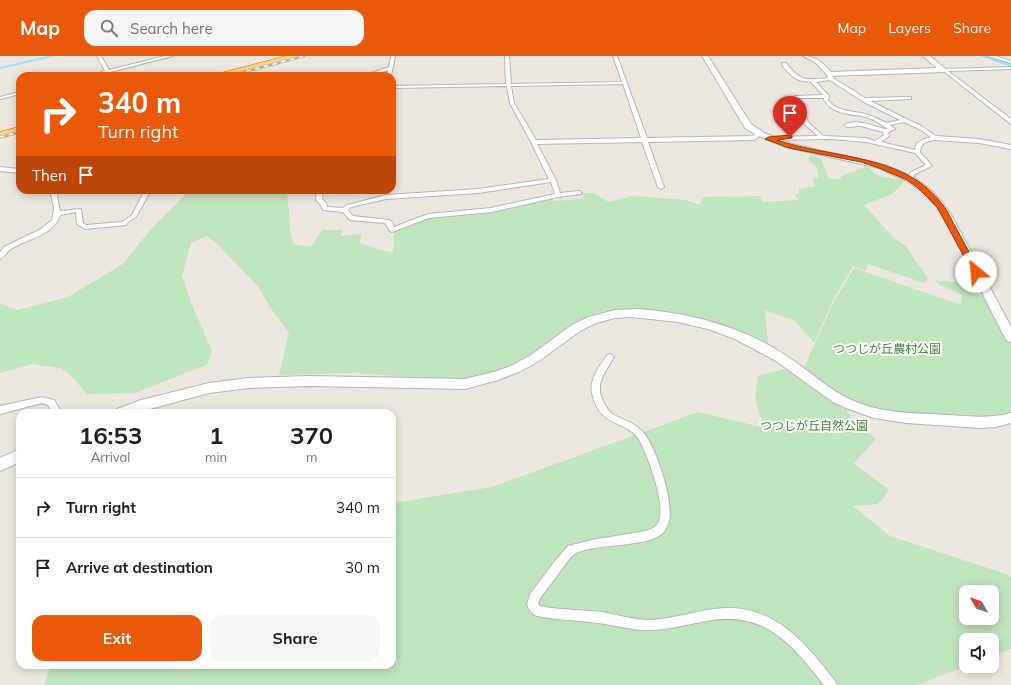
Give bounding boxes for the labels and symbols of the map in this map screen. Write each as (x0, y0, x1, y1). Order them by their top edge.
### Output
pin (773, 96, 807, 137)
position arrow (955, 251, 997, 293)
park label: つつじが丘農村公園 (833, 341, 941, 356)
park label: つつじが丘自然公園 (760, 418, 868, 433)
north arrow (959, 585, 999, 625)

